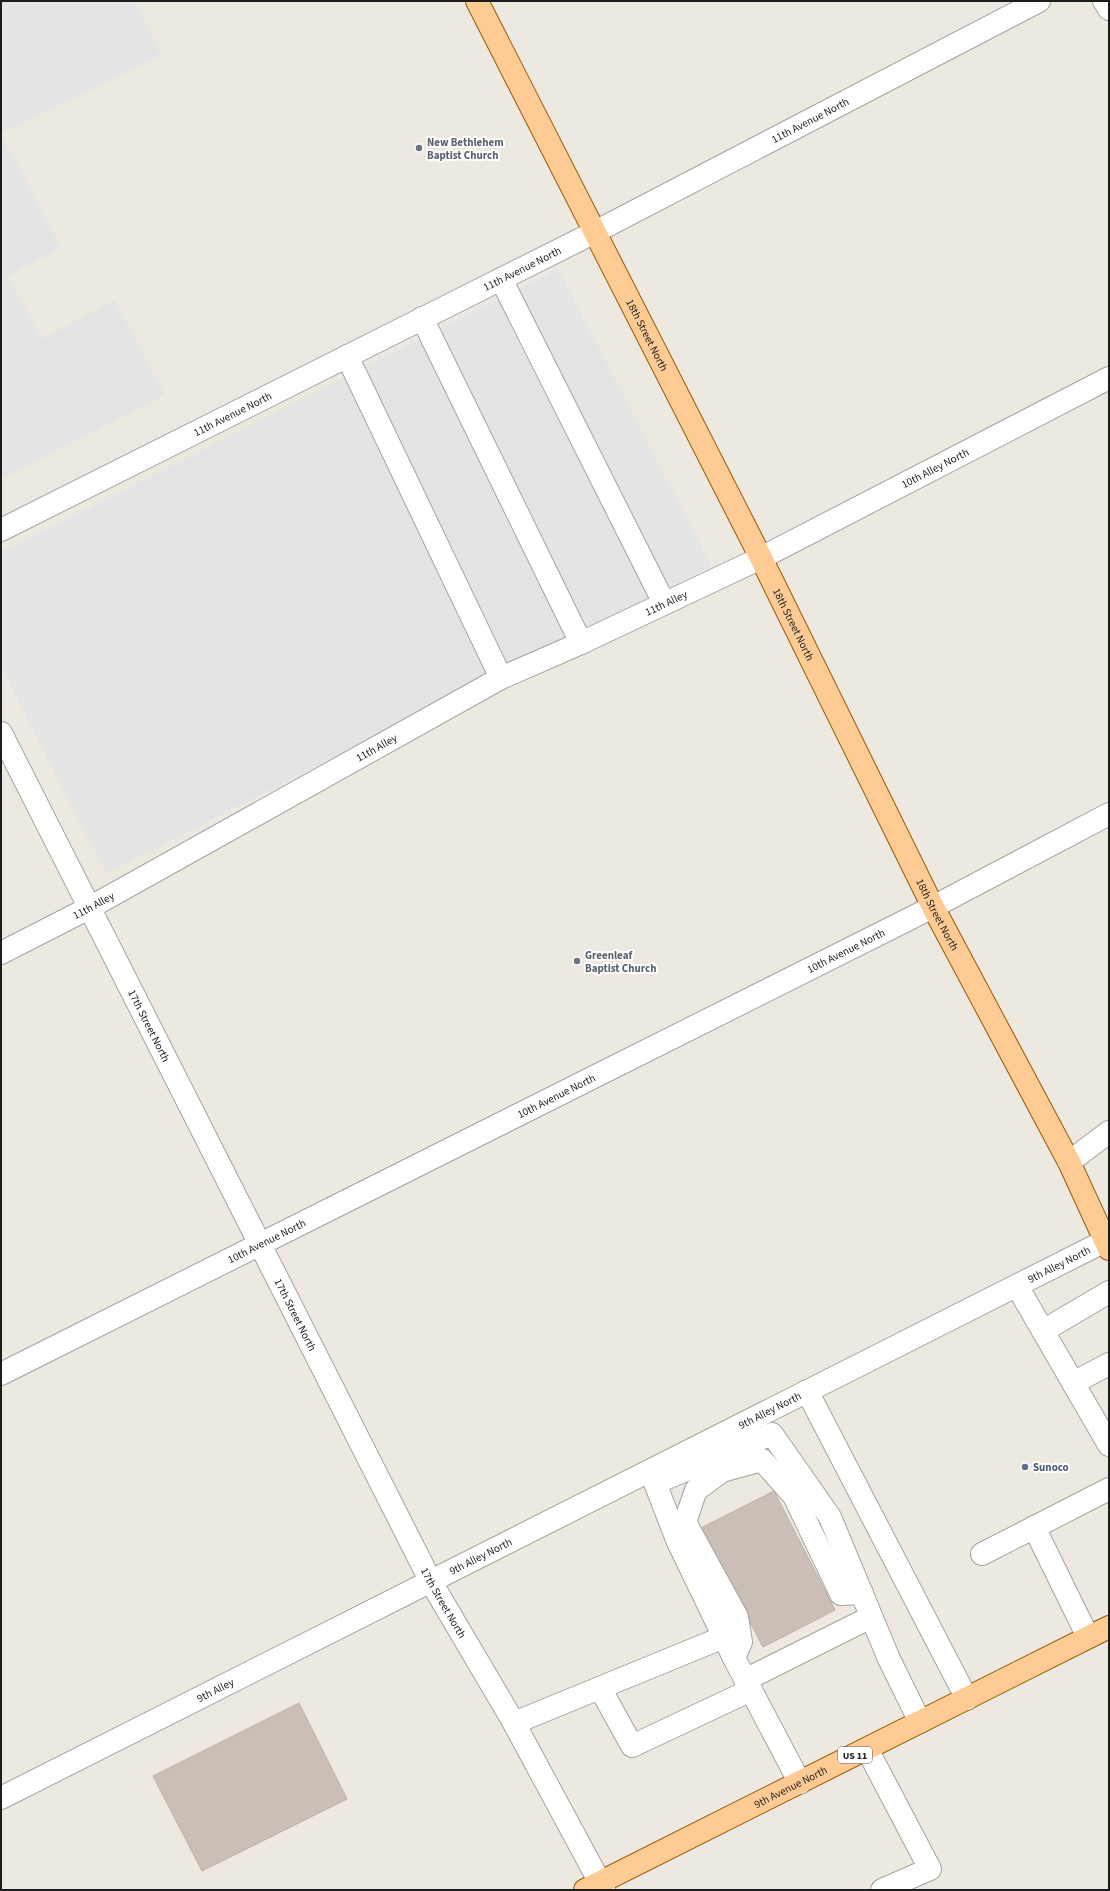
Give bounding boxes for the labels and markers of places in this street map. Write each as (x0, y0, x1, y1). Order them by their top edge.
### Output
place label: New Bethlehem Baptist Church (427, 135, 504, 163)
marker: New Bethlehem Baptist Church (414, 143, 424, 153)
place label: Greenleaf Baptist Church (585, 948, 656, 976)
marker: Greenleaf Baptist Church (572, 956, 582, 966)
place label: Sunoco (1033, 1460, 1069, 1475)
marker: Sunoco (1020, 1462, 1030, 1472)

